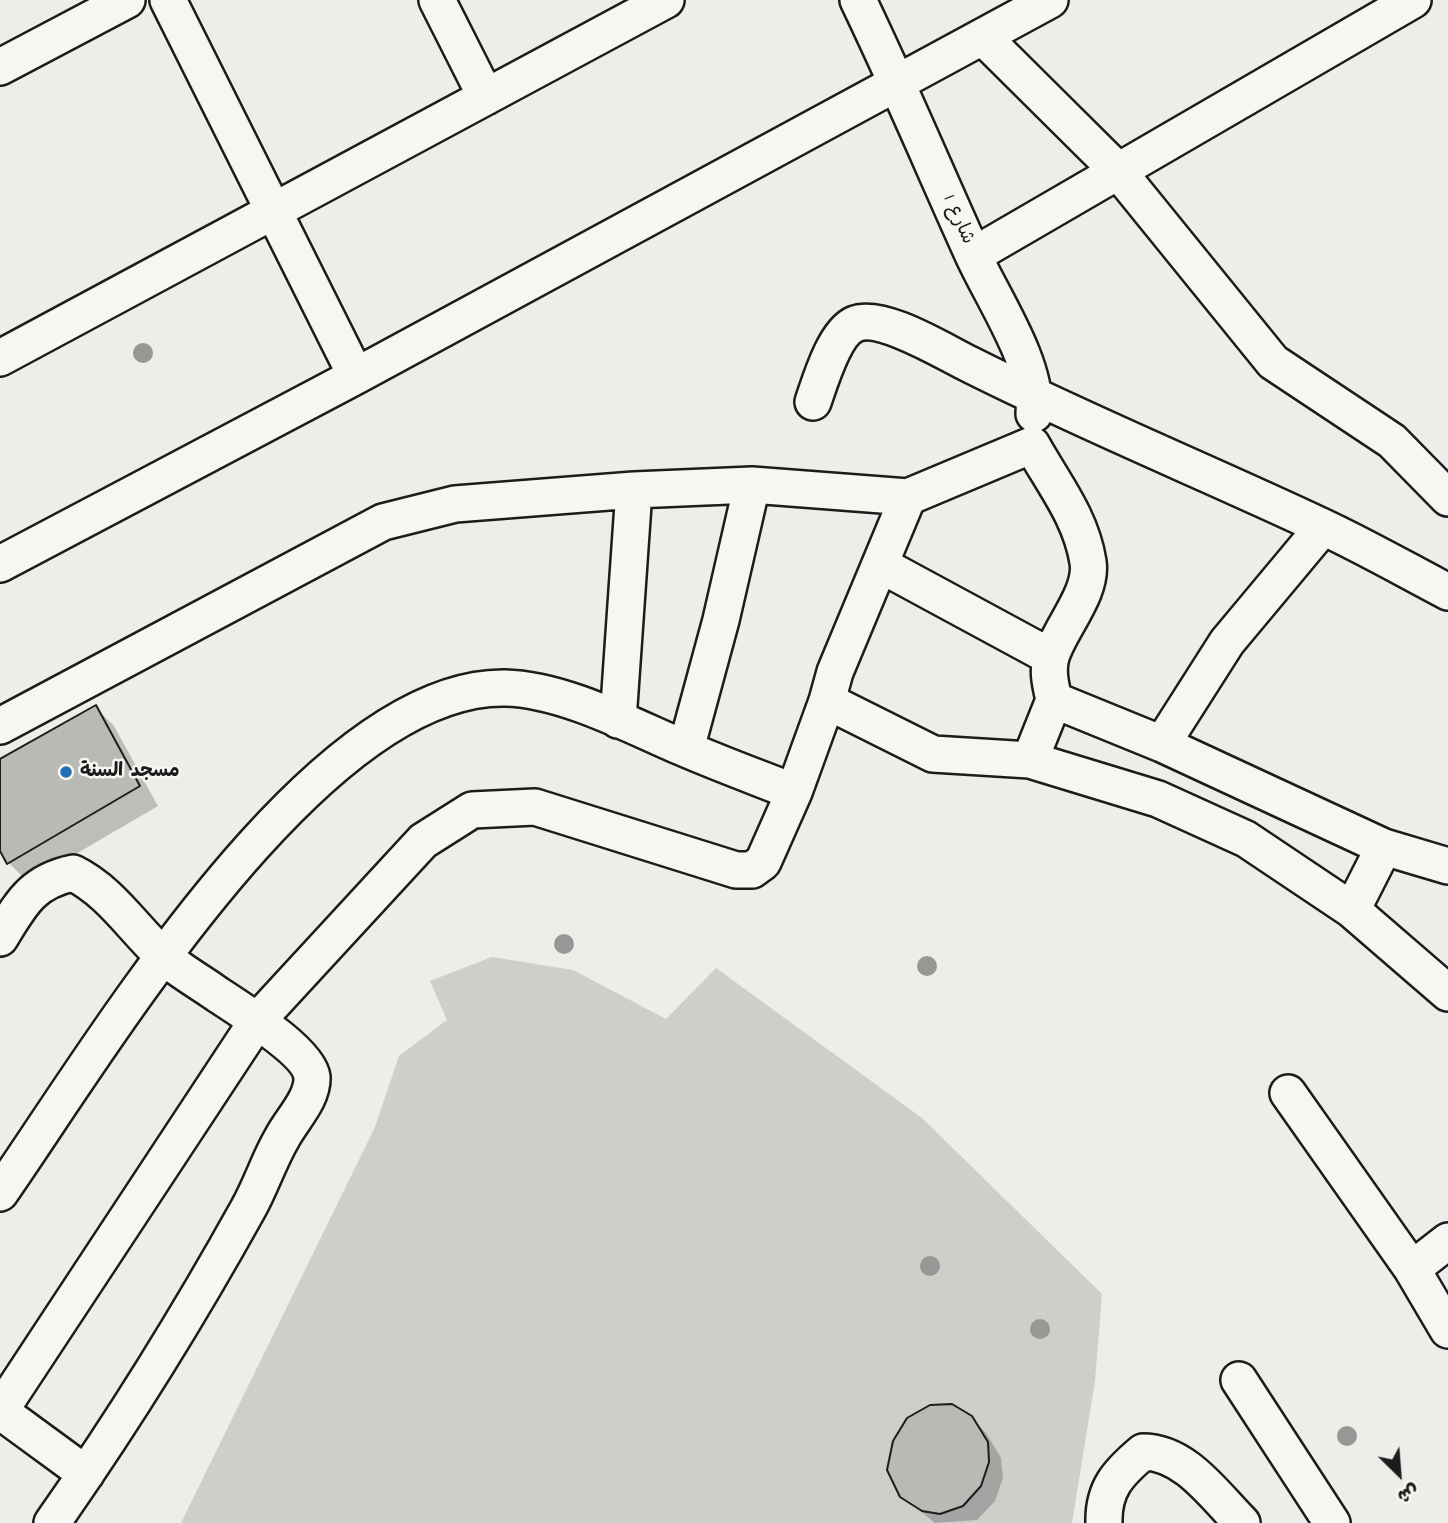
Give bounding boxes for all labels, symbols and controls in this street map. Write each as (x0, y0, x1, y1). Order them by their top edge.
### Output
street label: شارع 1 (937, 192, 979, 248)
place label: مسجد السنة (80, 761, 180, 783)
marker: مسجد السنة (58, 764, 74, 780)
north arrow (1364, 1439, 1434, 1509)
text: ش (1393, 1477, 1423, 1510)

